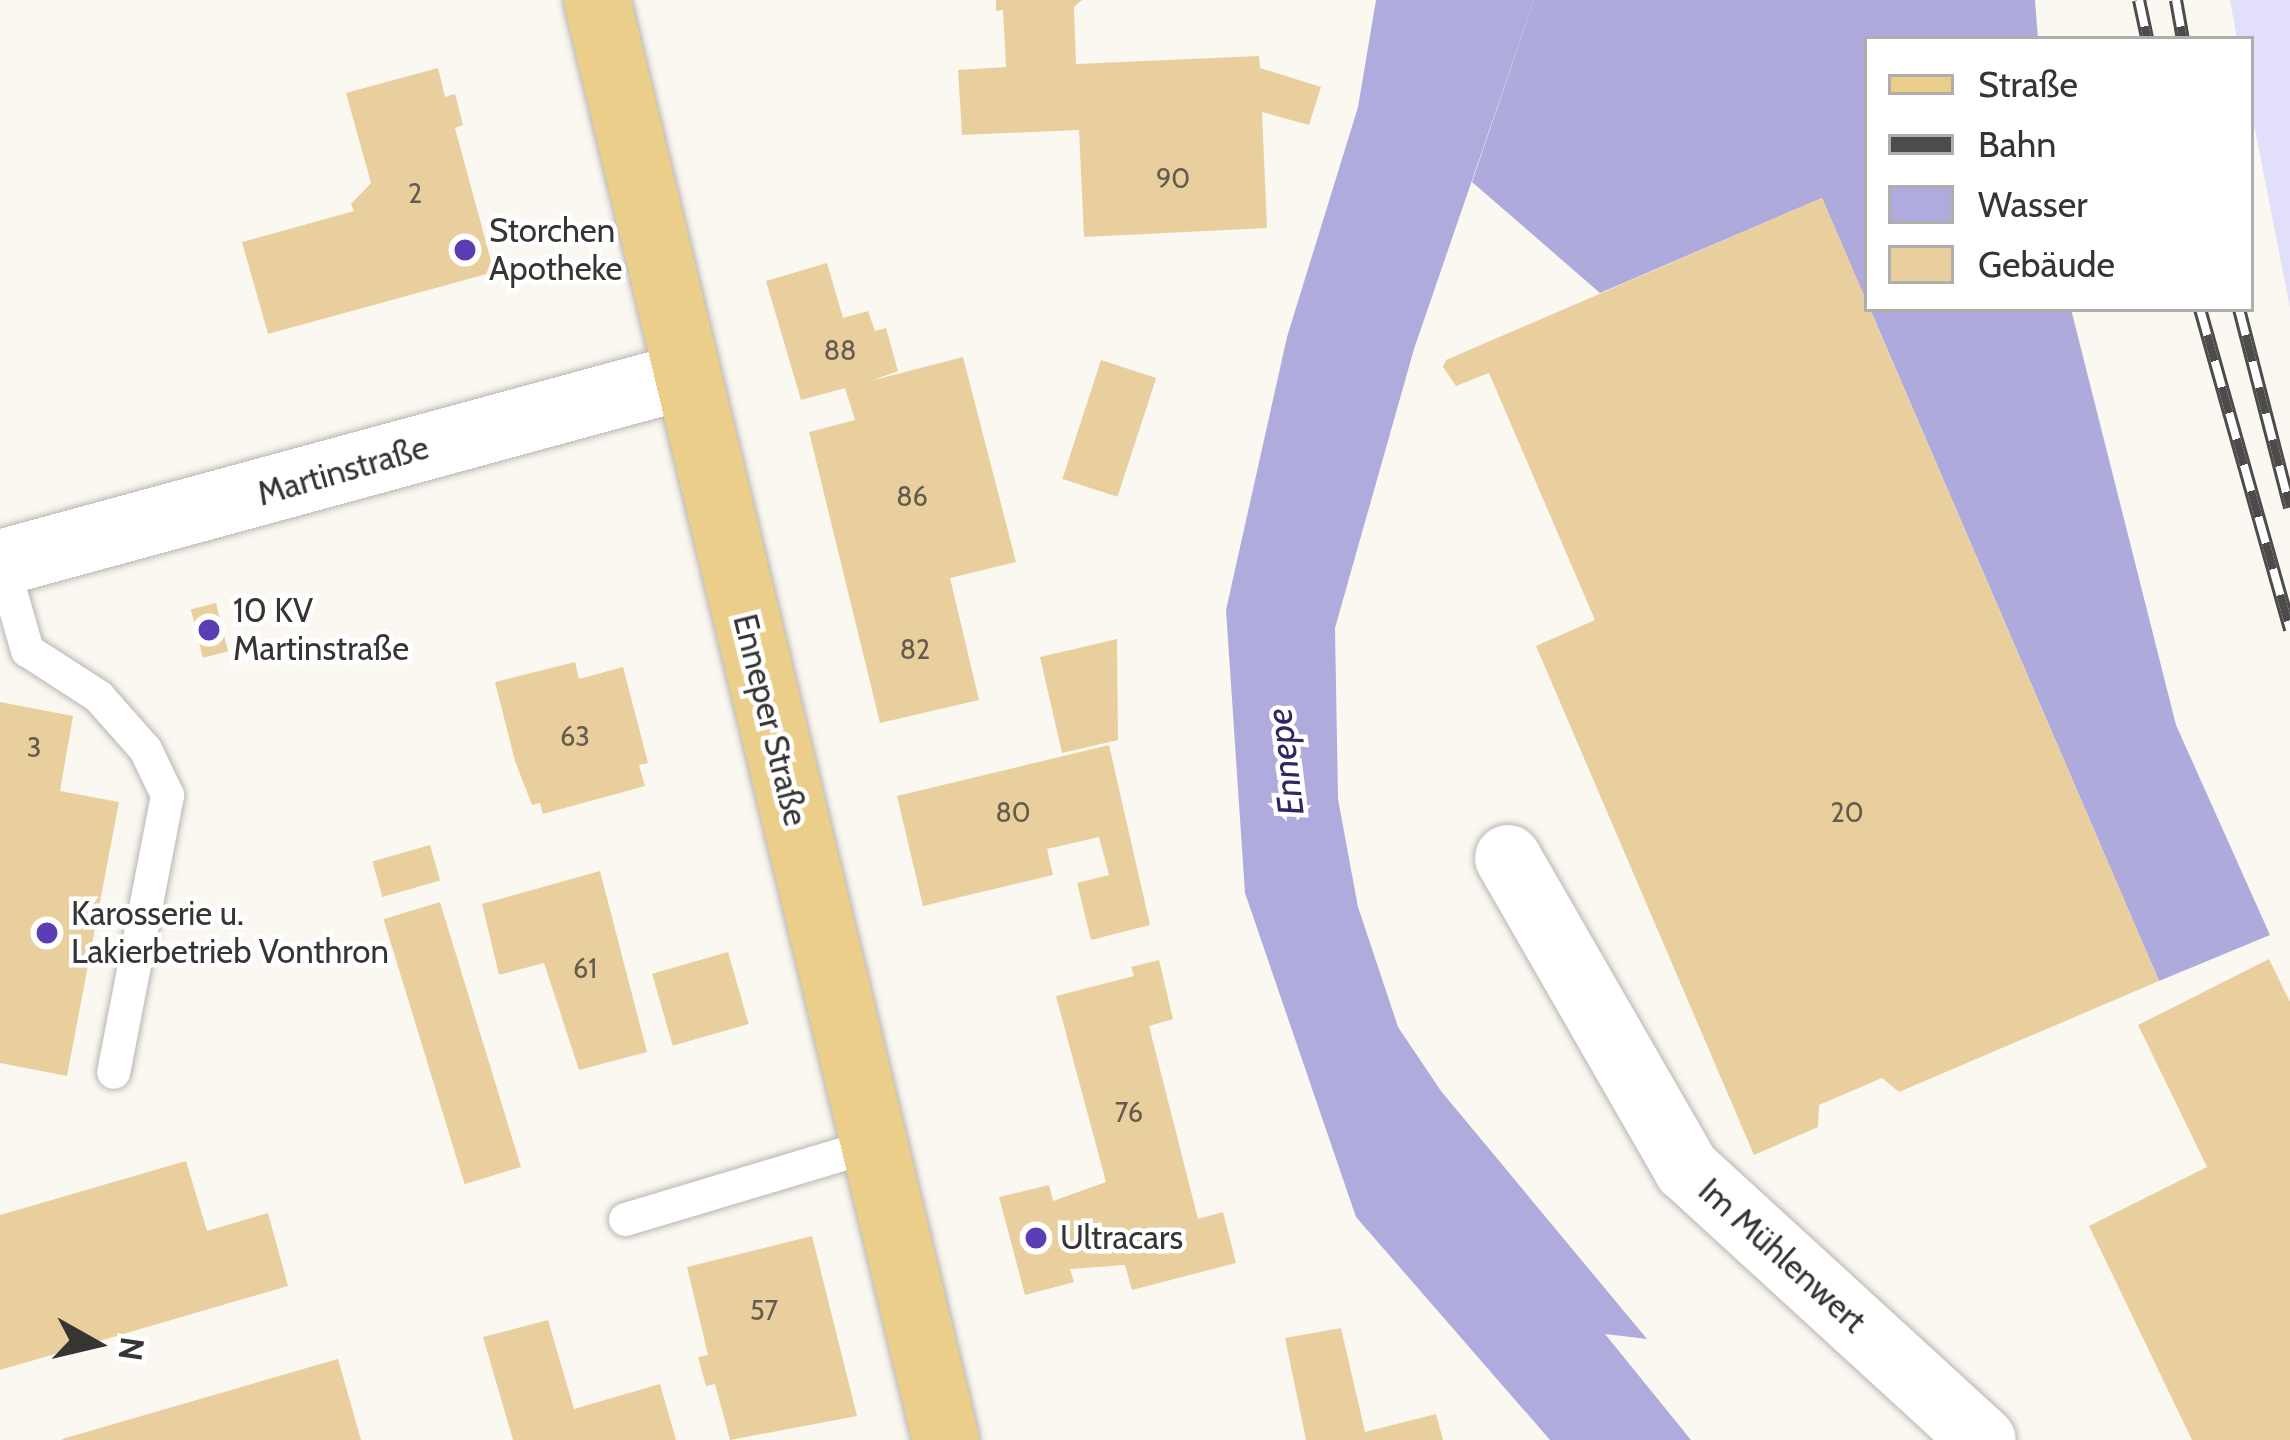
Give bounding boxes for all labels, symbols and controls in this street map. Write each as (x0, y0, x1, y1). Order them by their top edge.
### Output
legend (1864, 36, 2254, 312)
text: Straße (1978, 62, 2078, 106)
text: Bahn (1978, 122, 2056, 166)
house number: 90 (1156, 163, 1190, 195)
house number: 2 (408, 178, 422, 210)
text: Wasser (1978, 182, 2088, 226)
place label: Storchen Apotheke (489, 211, 622, 289)
marker: Storchen Apotheke (452, 237, 478, 263)
text: Gebäude (1978, 242, 2115, 286)
house number: 88 (824, 335, 856, 367)
street label: Martinstraße (253, 428, 433, 514)
house number: 86 (896, 481, 928, 513)
place label: 10 KV Martinstraße (233, 591, 409, 669)
street label: Enneper Straße (725, 610, 815, 830)
marker: 10 KV Martinstraße (196, 617, 222, 643)
house number: 82 (900, 634, 930, 666)
water label: Ennepe (1257, 706, 1313, 818)
house number: 63 (560, 721, 590, 753)
house number: 3 (27, 732, 41, 764)
house number: 80 (995, 797, 1031, 829)
house number: 20 (1831, 797, 1863, 829)
place label: Karosserie u. Lakierbetrieb Vonthron (71, 894, 389, 972)
marker: Karosserie u. Lakierbetrieb Vonthron (34, 920, 60, 946)
house number: 61 (573, 953, 597, 985)
house number: 76 (1115, 1097, 1143, 1129)
street label: Im Mühlenwert (1690, 1171, 1874, 1341)
place label: Ultracars (1060, 1218, 1183, 1258)
marker: Ultracars (1023, 1225, 1049, 1251)
north arrow (36, 1284, 156, 1404)
house number: 57 (750, 1295, 778, 1327)
text: N (110, 1335, 153, 1363)

